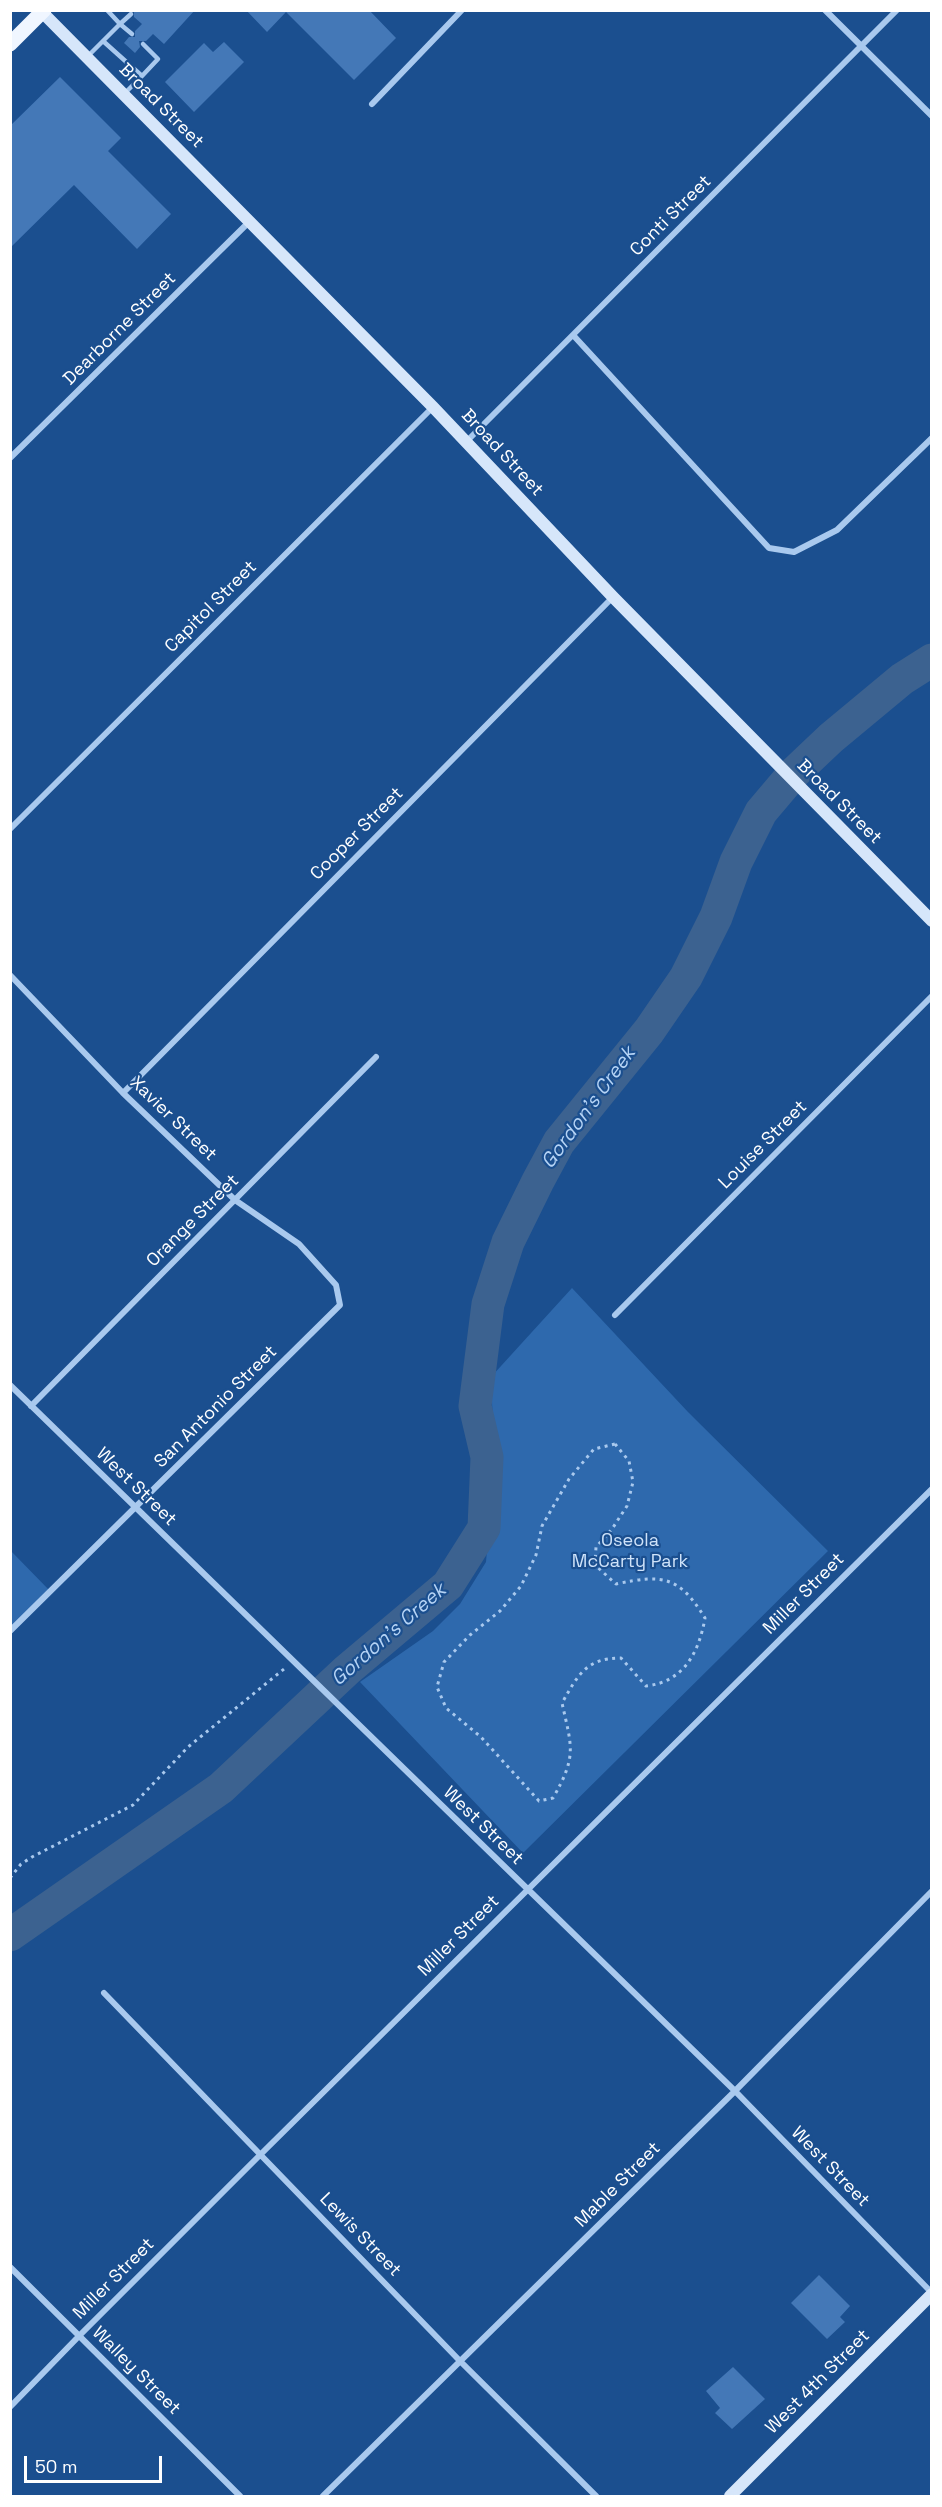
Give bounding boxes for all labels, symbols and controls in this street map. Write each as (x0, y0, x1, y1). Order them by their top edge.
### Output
street label: Broad Street (114, 59, 208, 153)
street label: Conti Street (626, 171, 716, 261)
street label: Dearborne Street (59, 268, 181, 390)
street label: Broad Street (456, 405, 548, 501)
street label: Capitol Street (161, 557, 261, 657)
street label: Broad Street (792, 755, 886, 849)
street label: Cooper Street (306, 783, 408, 885)
water label: Gordon's Creek (537, 1042, 641, 1174)
street label: Xavier Street (125, 1072, 221, 1166)
street label: Louise Street (714, 1096, 812, 1194)
street label: Orange Street (142, 1170, 244, 1272)
street label: San Antonio Street (150, 1341, 282, 1473)
street label: West Street (91, 1443, 181, 1531)
park label: Oseola McCarty Park (572, 1530, 688, 1572)
street label: Miller Street (759, 1549, 849, 1639)
water label: Gordon's Creek (327, 1578, 451, 1692)
street label: West Street (438, 1782, 528, 1870)
street label: Miller Street (414, 1891, 504, 1981)
street label: West Street (786, 2122, 874, 2212)
street label: Mable Street (571, 2138, 665, 2232)
street label: Lewis Street (315, 2189, 405, 2281)
street label: Miller Street (69, 2234, 159, 2324)
street label: Walley Street (87, 2322, 185, 2420)
street label: West 4th Street (761, 2325, 875, 2439)
scale bar (27, 2444, 165, 2482)
text: 50 m (35, 2455, 77, 2478)

